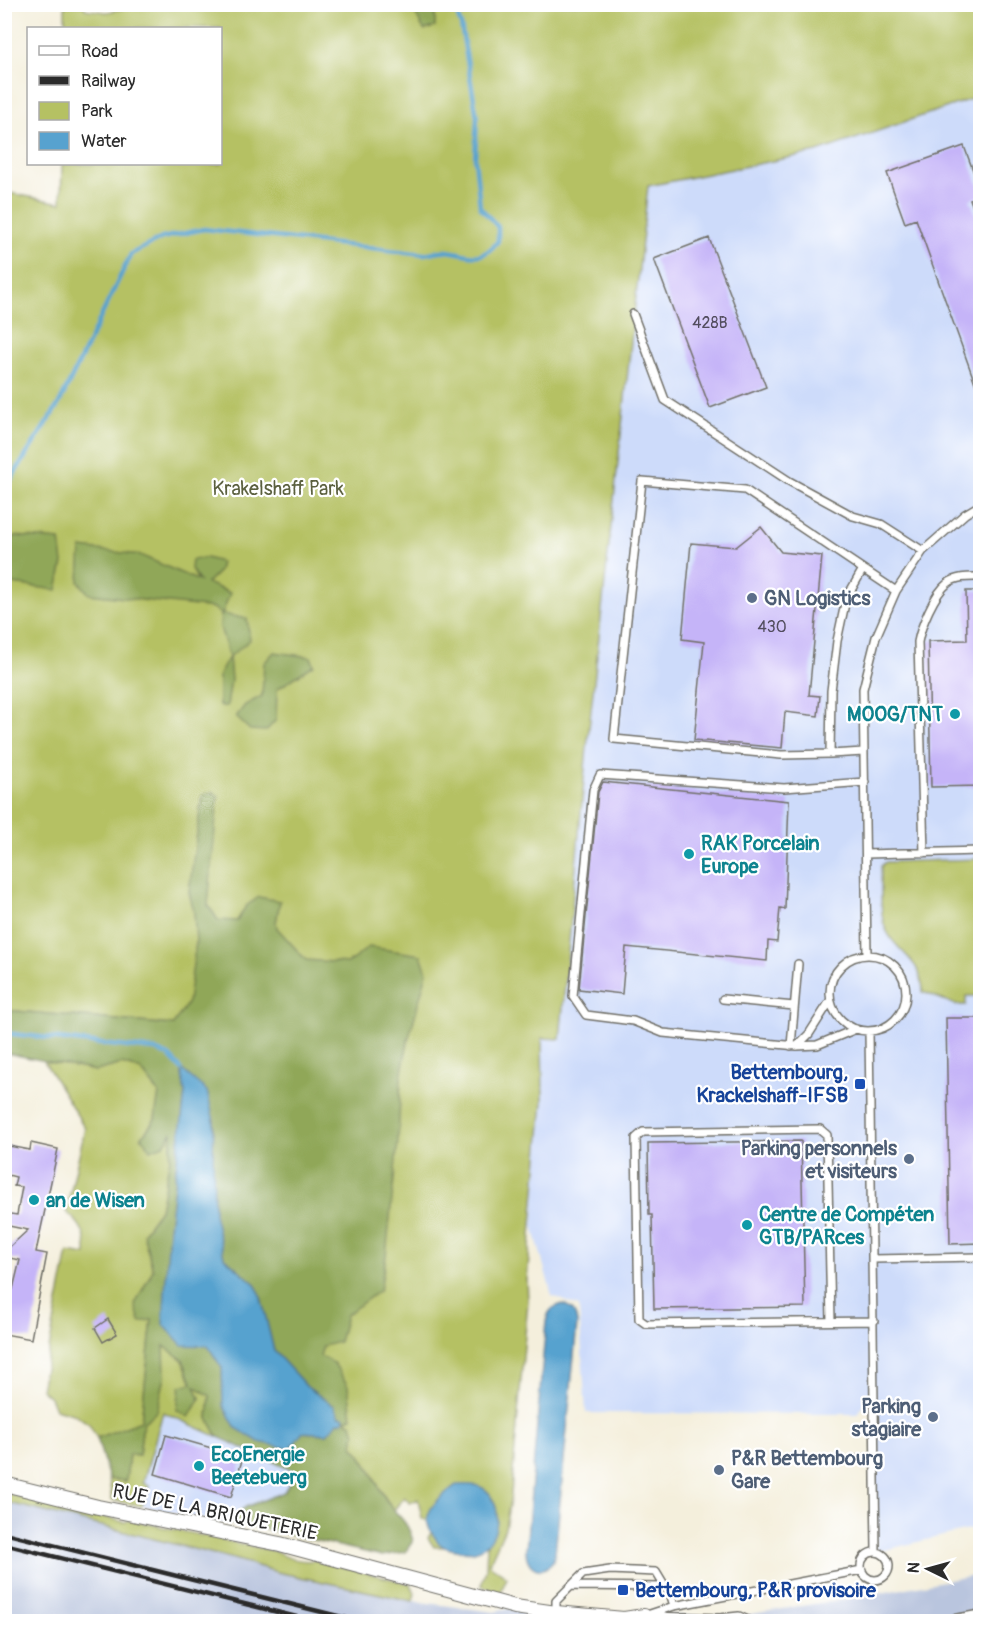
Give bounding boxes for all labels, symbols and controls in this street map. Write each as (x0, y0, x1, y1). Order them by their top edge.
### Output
legend (27, 27, 222, 165)
text: Road (81, 40, 118, 63)
text: Railway (81, 70, 136, 93)
text: Park (81, 100, 113, 123)
text: Water (81, 130, 127, 153)
house number: 428B (692, 313, 728, 333)
park label: Krakelshaff Park (212, 476, 344, 501)
place label: GN Logistics (764, 586, 870, 611)
marker: GN Logistics (745, 591, 759, 605)
house number: 430 (757, 617, 787, 637)
place label: MOOG/TNT (847, 702, 943, 727)
marker: MOOG/TNT (948, 707, 962, 721)
place label: RAK Porcelain Europe (701, 831, 820, 879)
marker: RAK Porcelain Europe (682, 847, 696, 861)
place label: Bettembourg, Krackelshaff-IFSB (697, 1060, 848, 1108)
marker: Bettembourg, Krackelshaff-IFSB (853, 1077, 867, 1091)
place label: Parking personnels et visiteurs (741, 1136, 897, 1184)
marker: Parking personnels et visiteurs (902, 1152, 916, 1166)
place label: an de Wisen (46, 1188, 145, 1213)
marker: an de Wisen (27, 1193, 41, 1207)
place label: Centre de Compéten GTB/PARces (759, 1202, 934, 1250)
marker: Centre de Compéten GTB/PARces (740, 1218, 754, 1232)
place label: Parking stagiaire (852, 1394, 922, 1442)
marker: Parking stagiaire (926, 1410, 940, 1424)
place label: EcoEnergie Beetebuerg (211, 1442, 307, 1490)
place label: P&R Bettembourg Gare (731, 1446, 883, 1494)
marker: EcoEnergie Beetebuerg (192, 1459, 206, 1473)
marker: P&R Bettembourg Gare (712, 1463, 726, 1477)
street label: RUE DE LA BRIQUETERIE (110, 1478, 320, 1546)
north arrow (898, 1539, 958, 1599)
text: N (904, 1561, 925, 1574)
place label: Bettembourg, P&R provisoire (635, 1578, 877, 1603)
marker: Bettembourg, P&R provisoire (616, 1583, 630, 1597)

